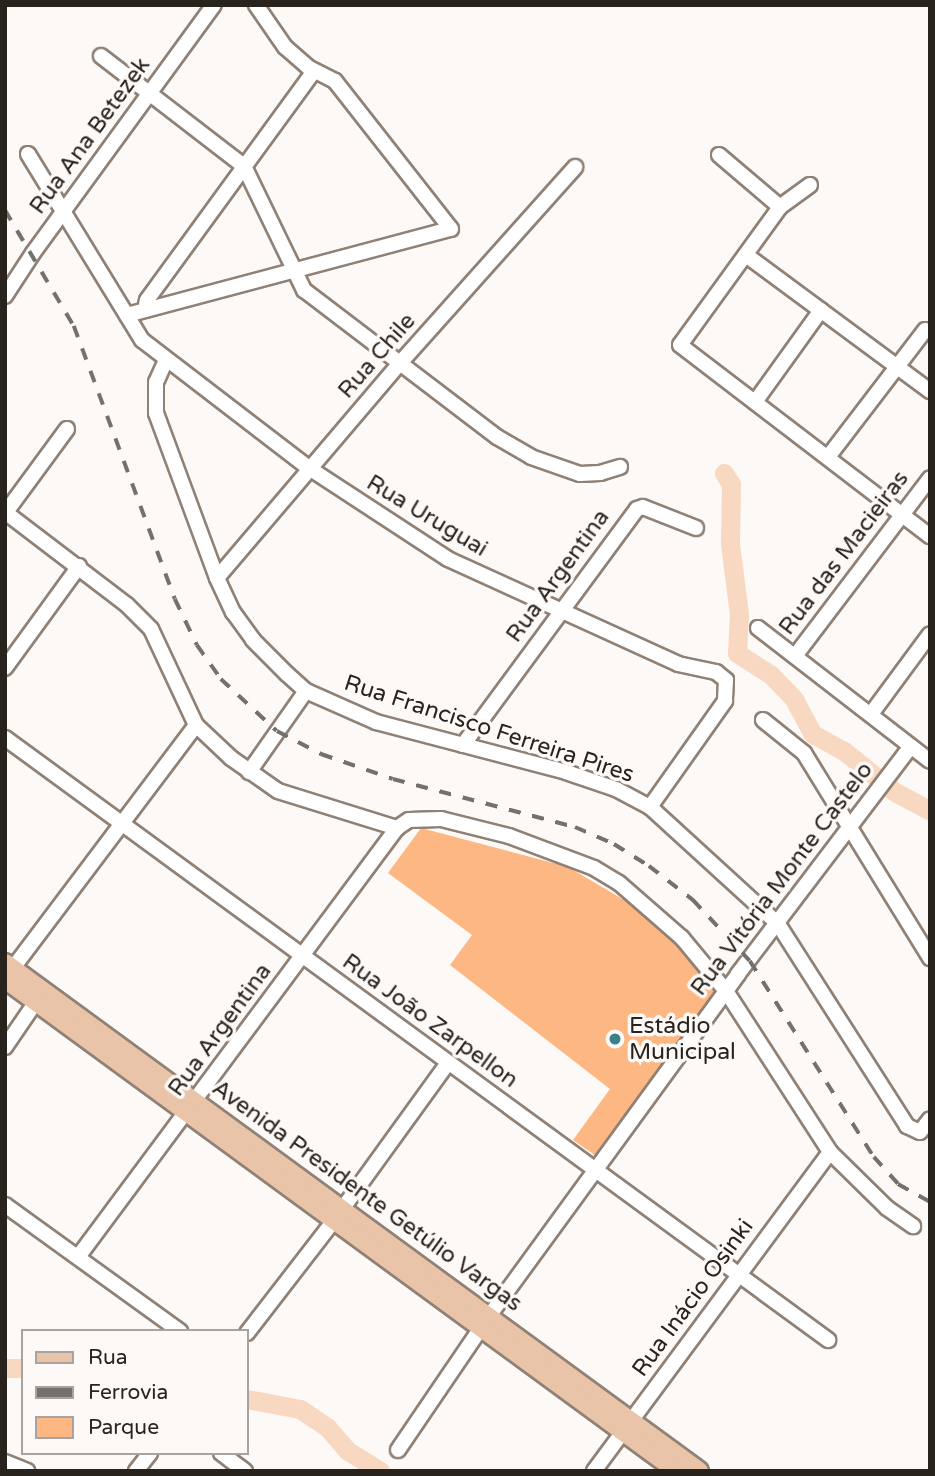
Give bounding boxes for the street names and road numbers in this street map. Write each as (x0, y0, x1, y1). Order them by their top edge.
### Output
street label: Rua Ana Betezek (24, 52, 156, 220)
street label: Rua Chile (333, 308, 421, 404)
street label: Rua das Macieiras (773, 465, 915, 641)
street label: Rua Uruguai (361, 469, 493, 563)
street label: Rua Argentina (501, 504, 615, 648)
street label: Rua Francisco Ferreira Pires (341, 669, 637, 789)
street label: Rua Vitória Monte Castelo (685, 757, 879, 1001)
street label: Rua João Zarpellon (337, 948, 523, 1094)
street label: Rua Argentina (163, 958, 277, 1102)
street label: Avenida Presidente Getúlio Vargas (207, 1074, 527, 1318)
street label: Rua Inácio Osinki (627, 1214, 759, 1382)

